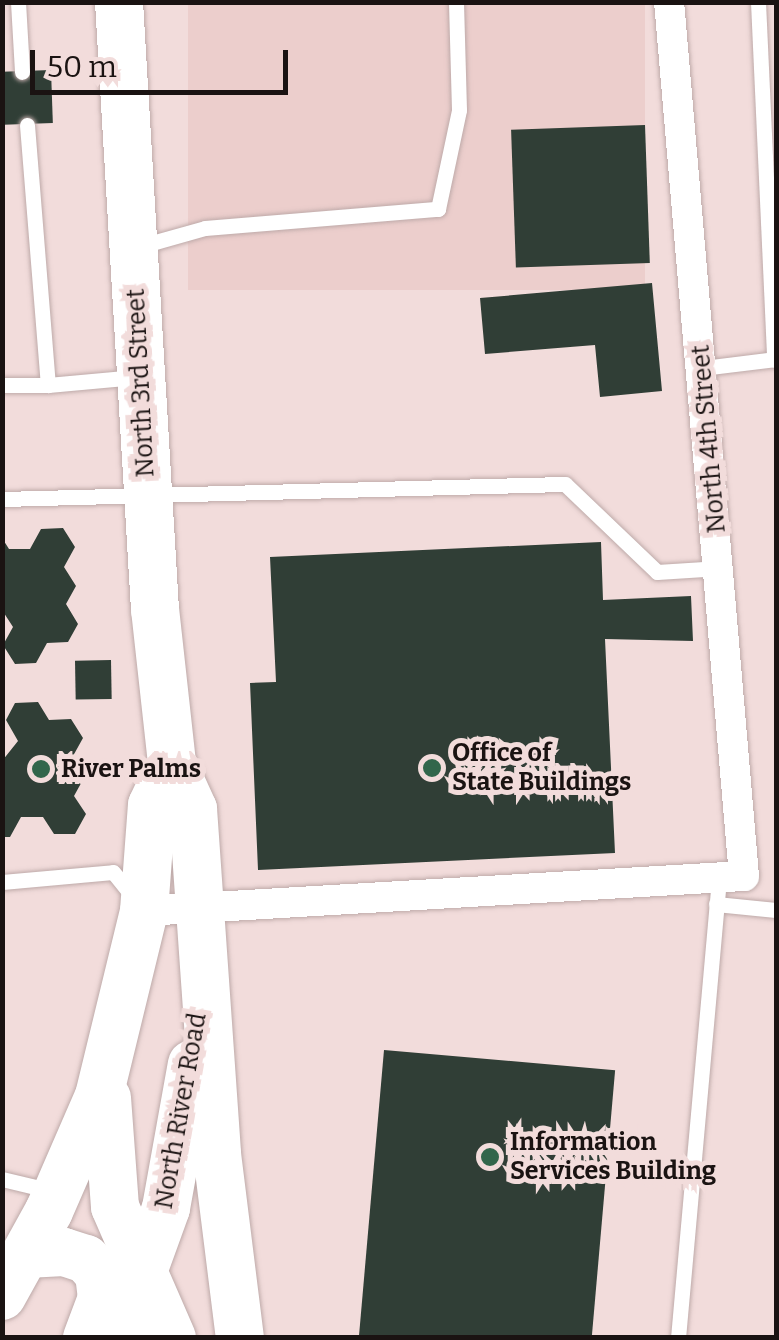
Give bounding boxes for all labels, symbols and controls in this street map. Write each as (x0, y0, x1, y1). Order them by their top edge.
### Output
scale bar (35, 30, 292, 92)
text: 50 m (47, 49, 117, 85)
street label: North 3rd Street (121, 288, 161, 478)
street label: North 4th Street (686, 344, 732, 534)
place label: Office of State Buildings (452, 739, 631, 798)
place label: River Palms (61, 754, 201, 784)
marker: Office of State Buildings (421, 757, 443, 779)
marker: River Palms (30, 758, 52, 780)
street label: North River Road (149, 1011, 213, 1211)
place label: Information Services Building (510, 1128, 716, 1187)
marker: Information Services Building (479, 1146, 501, 1168)

